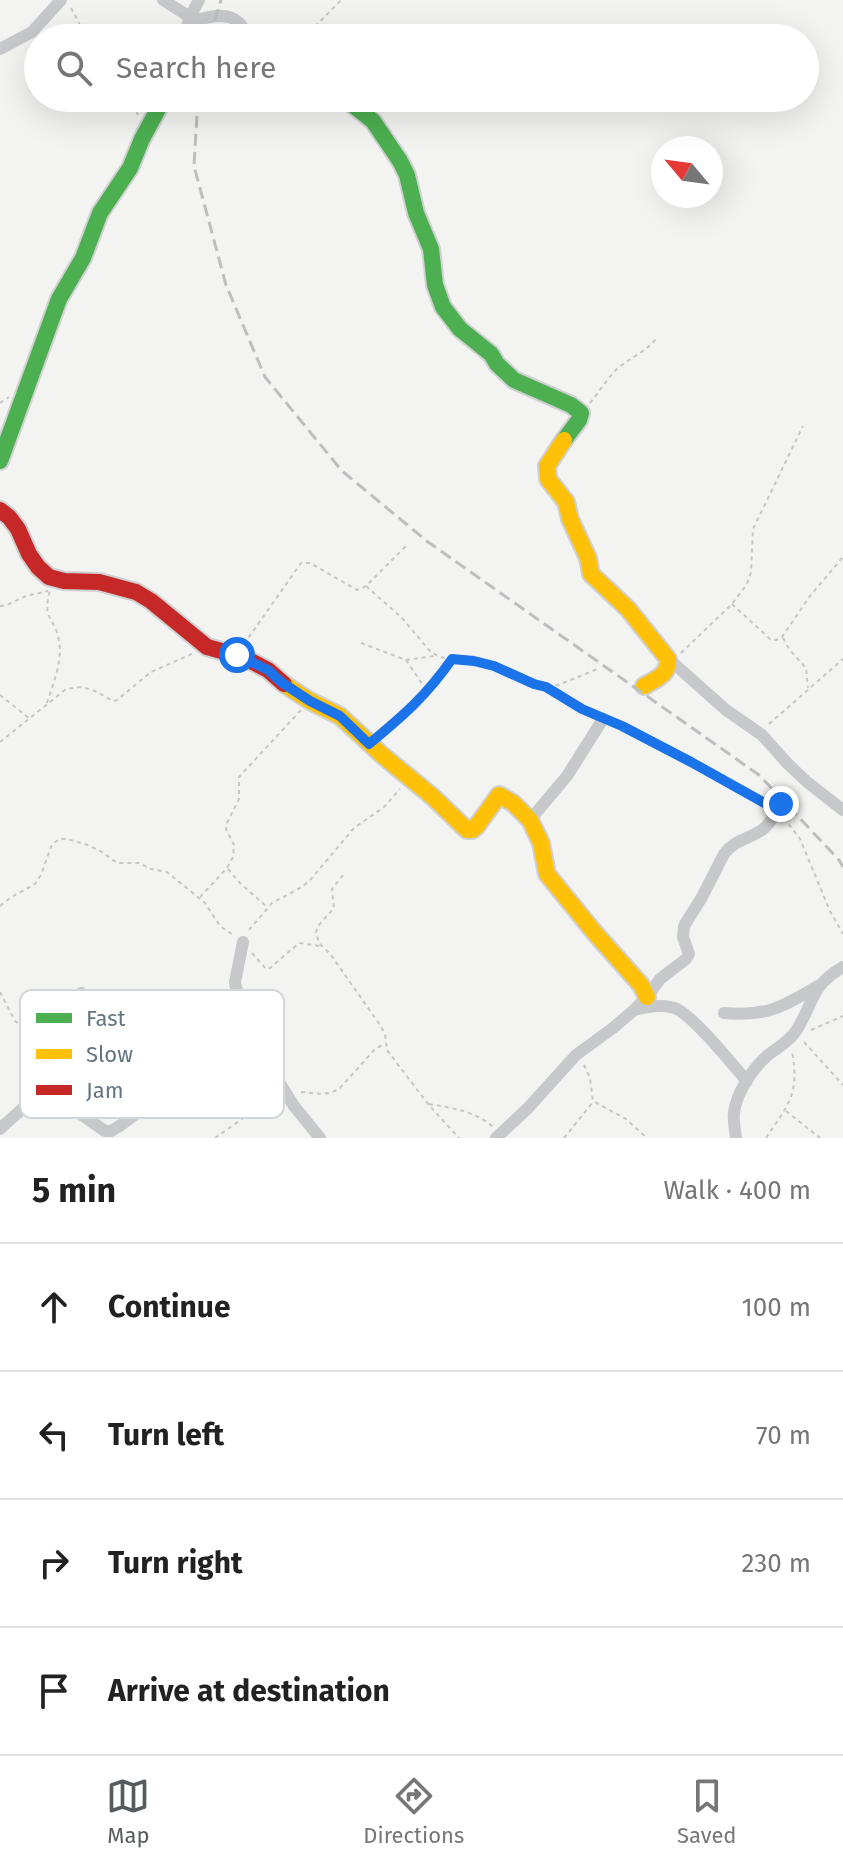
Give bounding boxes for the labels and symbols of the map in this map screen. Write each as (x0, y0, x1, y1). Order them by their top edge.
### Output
north arrow (651, 136, 723, 208)
route start (219, 637, 255, 673)
route end (763, 786, 799, 822)
legend (20, 990, 284, 1118)
text: Fast (86, 1005, 126, 1032)
text: Slow (86, 1041, 133, 1068)
text: Jam (86, 1077, 124, 1104)

